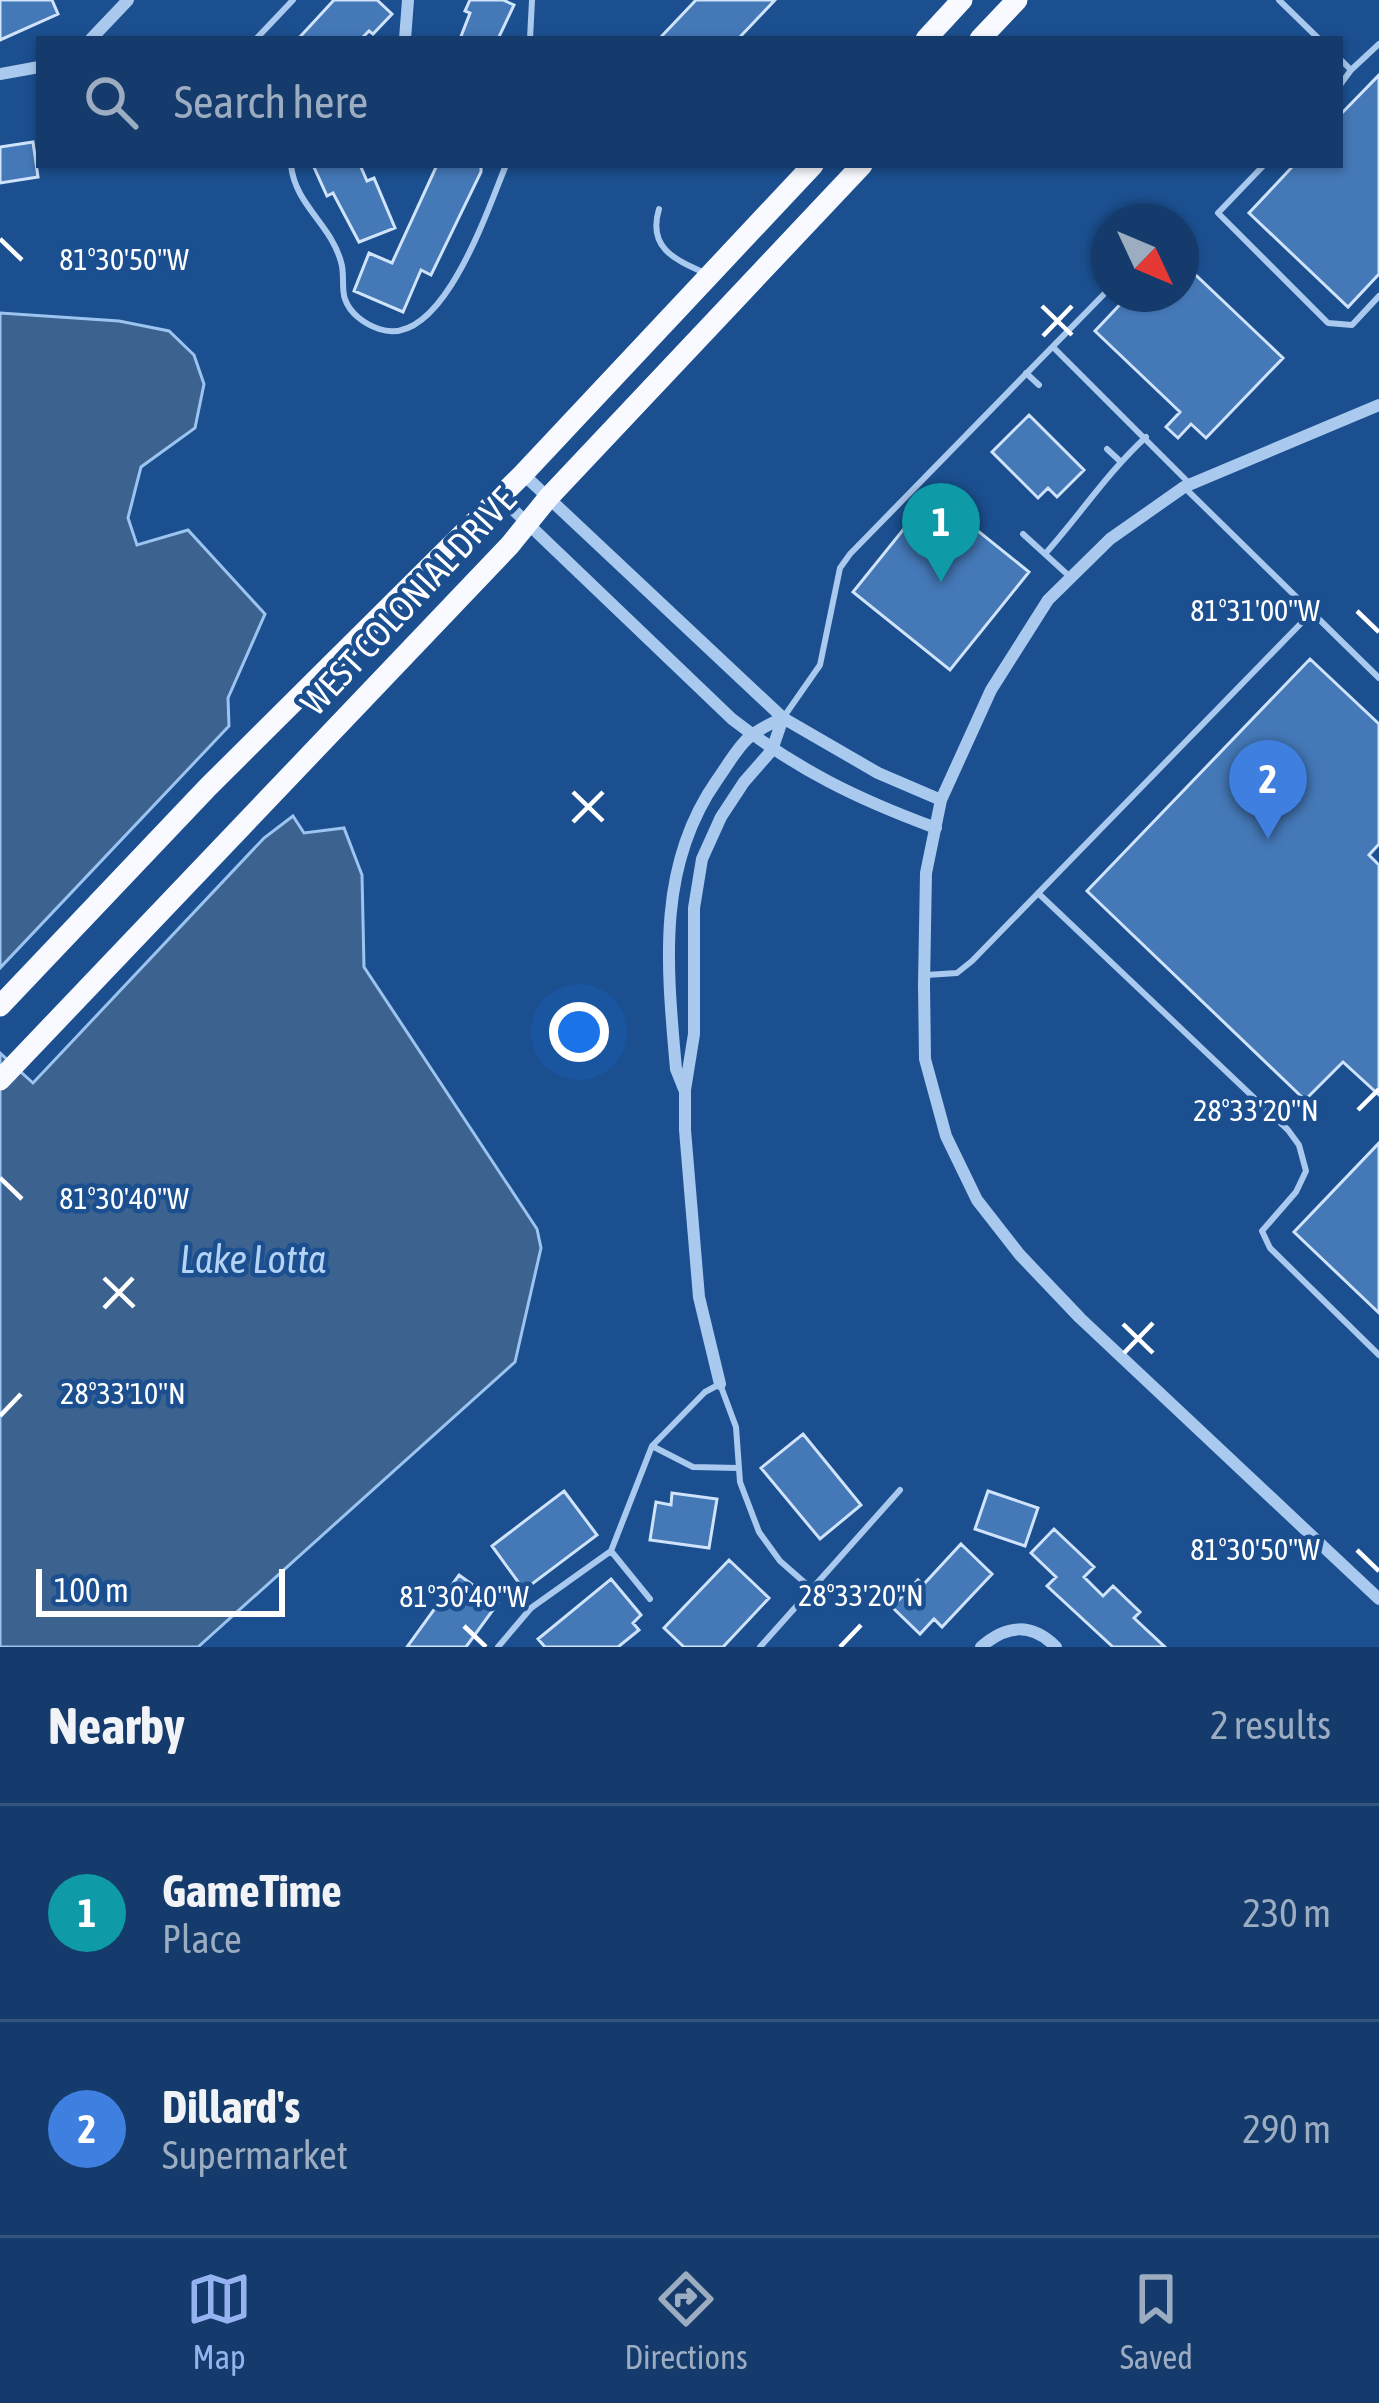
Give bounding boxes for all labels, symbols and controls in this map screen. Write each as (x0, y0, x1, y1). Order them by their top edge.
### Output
search box (36, 36, 1343, 168)
icon: search (78, 69, 144, 135)
text: Search here (174, 76, 368, 128)
north arrow (1091, 204, 1199, 312)
text: 81°30'50"W (59, 242, 189, 276)
street label: WEST COLONIAL DRIVE (292, 479, 524, 723)
pin: 1 (902, 483, 980, 582)
text: 81°31'00"W (1190, 593, 1320, 627)
pin: 2 (1229, 740, 1307, 839)
your location (549, 1002, 609, 1062)
text: 28°33'20"N (1193, 1093, 1319, 1127)
text: 81°30'40"W (59, 1181, 189, 1215)
water label: Lake Lotta (180, 1237, 326, 1281)
text: 28°33'10"N (60, 1376, 186, 1410)
text: 81°30'50"W (1190, 1532, 1320, 1566)
scale bar (36, 1563, 285, 1616)
text: 100 m (54, 1571, 129, 1609)
text: 28°33'20"N (798, 1578, 924, 1612)
text: 81°30'40"W (399, 1579, 529, 1613)
text: Nearby (48, 1696, 185, 1755)
text: 2 results (1210, 1703, 1331, 1747)
text: GameTime (162, 1865, 342, 1917)
text: 1 (78, 1891, 96, 1935)
text: 230 m (1243, 1891, 1331, 1935)
text: Place (162, 1917, 242, 1961)
text: Dillard's (162, 2081, 300, 2133)
text: 2 (78, 2107, 96, 2151)
text: 290 m (1243, 2107, 1331, 2151)
text: Supermarket (162, 2133, 348, 2177)
tab: Map (186, 2266, 252, 2376)
tab: Directions (624, 2266, 748, 2376)
tab: Saved (1120, 2266, 1193, 2376)

